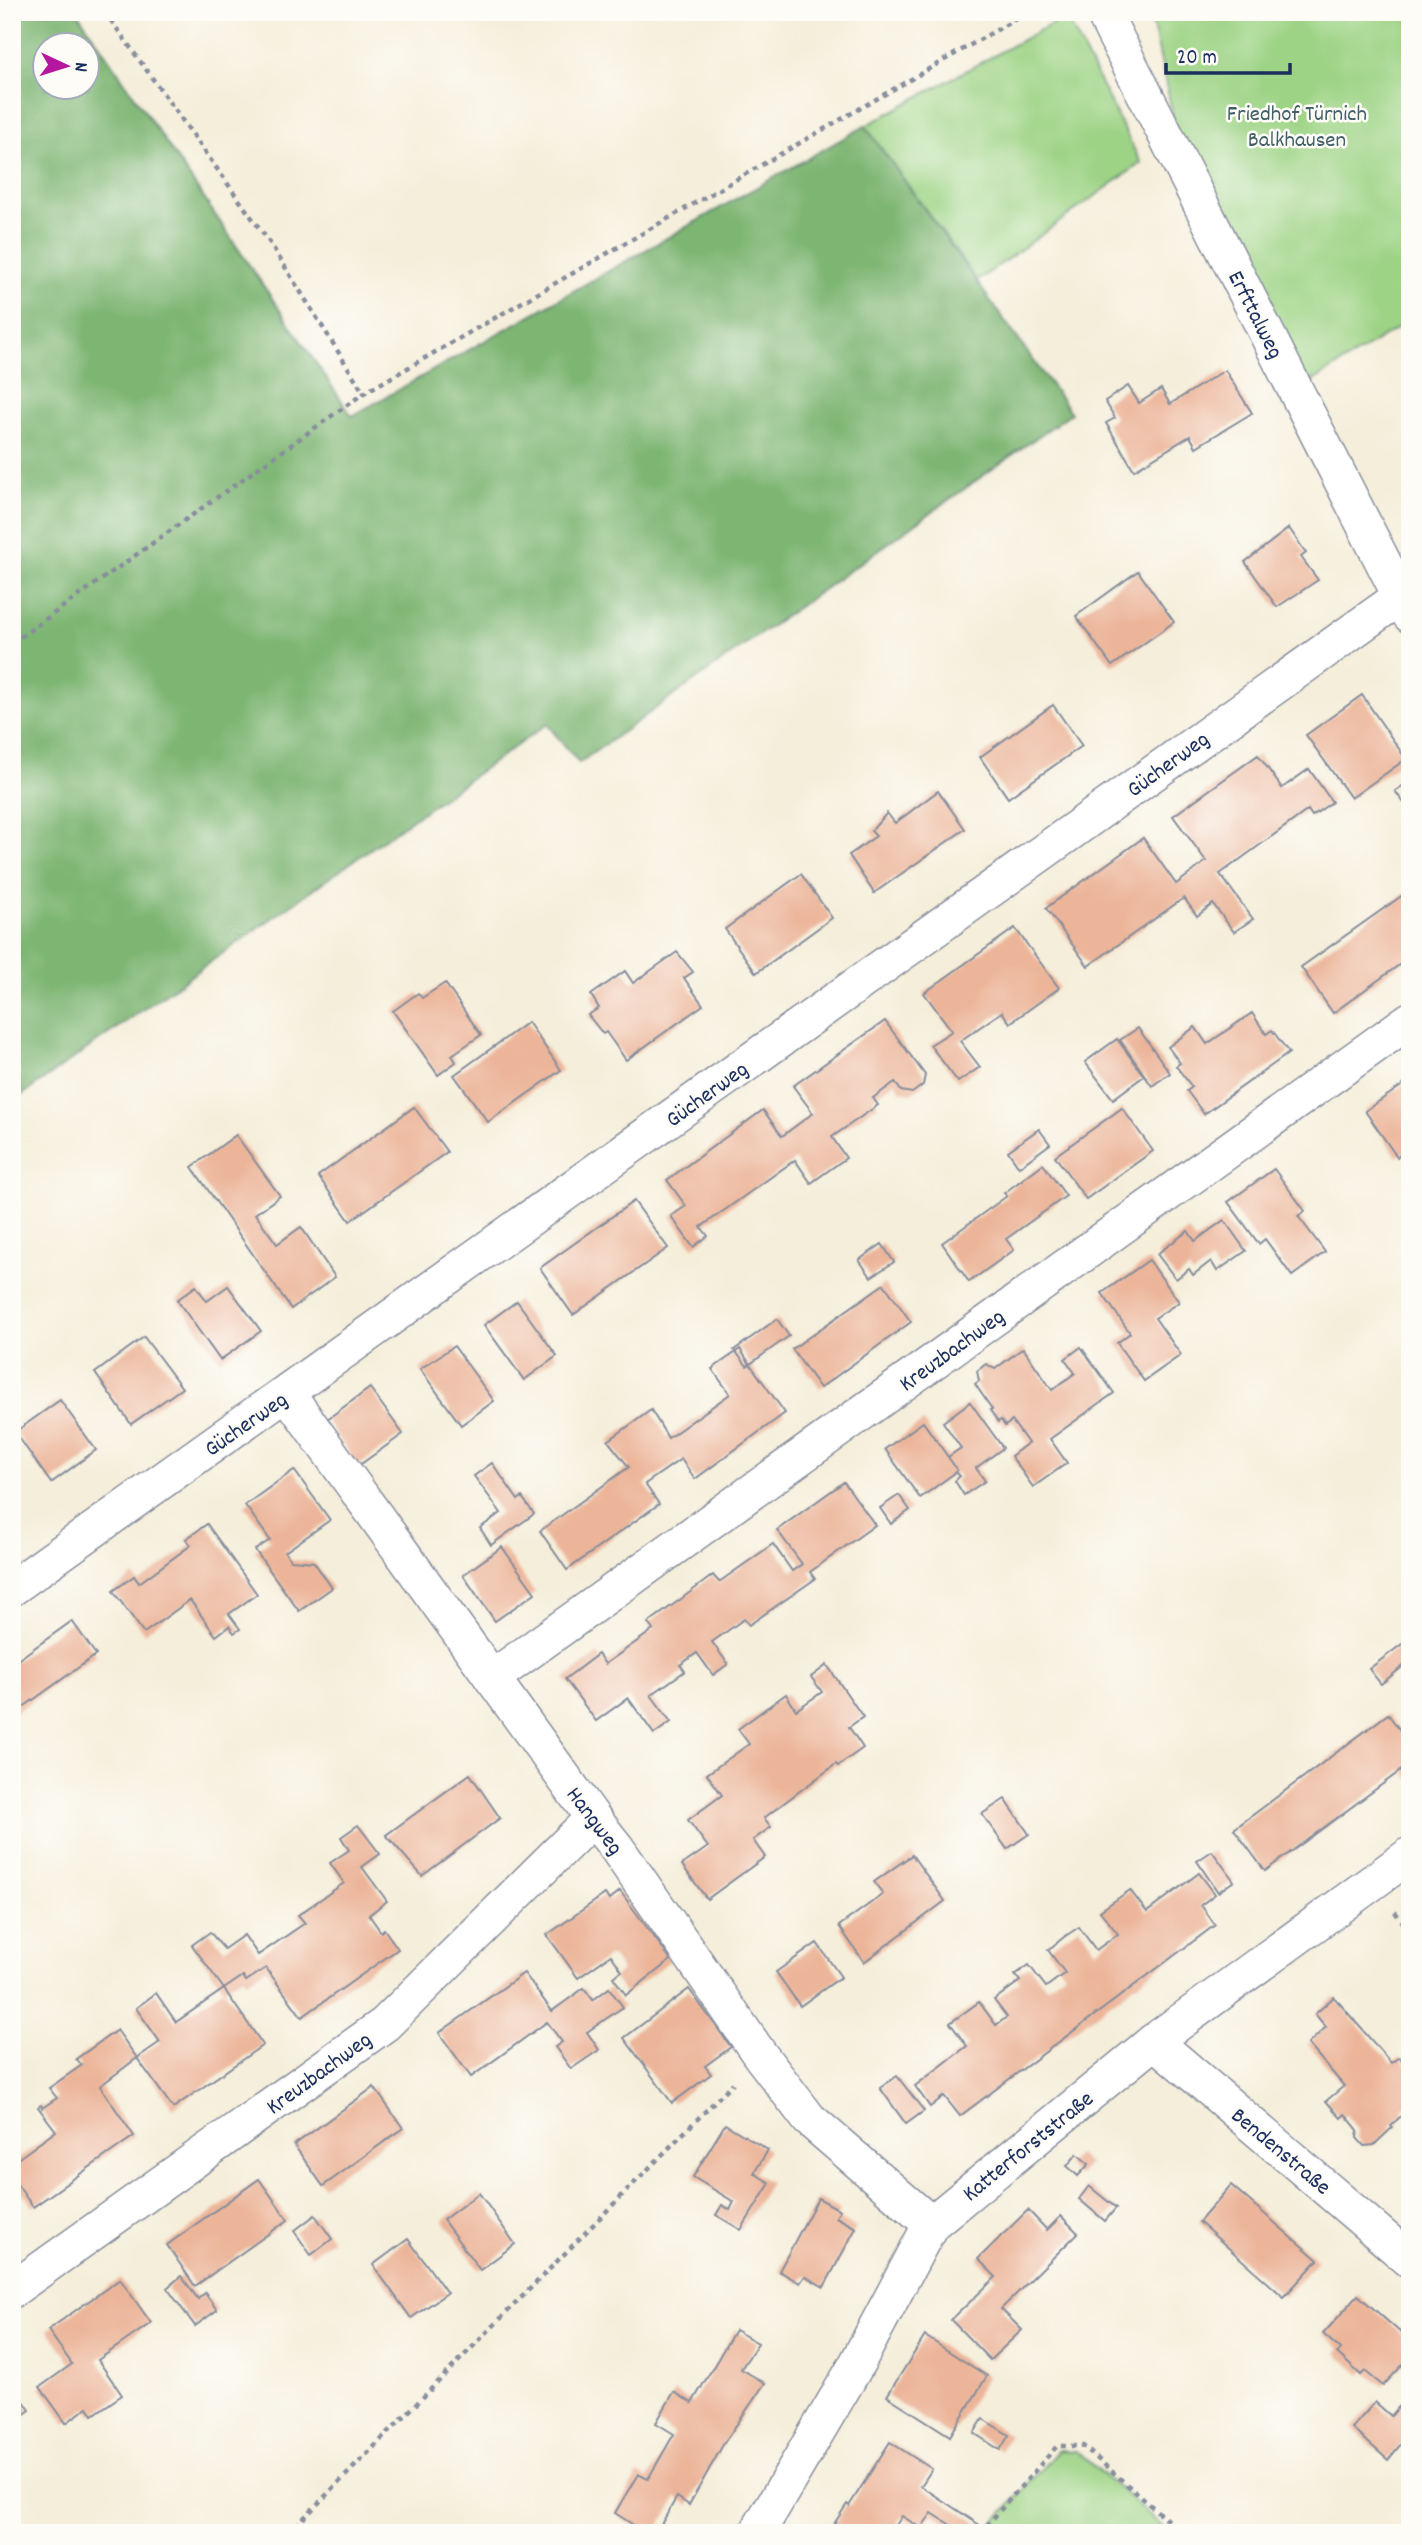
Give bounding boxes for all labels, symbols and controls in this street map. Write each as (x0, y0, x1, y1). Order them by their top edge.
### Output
north arrow (32, 32, 102, 102)
scale bar (1166, 32, 1291, 76)
text: 20 m (1177, 44, 1217, 74)
text: N (66, 61, 93, 73)
park label: Friedhof Türnich Balkhausen (1227, 99, 1367, 158)
street label: Erfttalweg (1218, 266, 1290, 366)
street label: Gücherweg (1121, 725, 1217, 807)
street label: Gücherweg (660, 1055, 756, 1137)
street label: Kreuzbachweg (893, 1302, 1013, 1401)
street label: Gücherweg (199, 1385, 295, 1467)
street label: Hangweg (556, 1781, 630, 1863)
street label: Kreuzbachweg (260, 2025, 380, 2124)
street label: Katterforststraße (956, 2084, 1102, 2211)
street label: Bendenstraße (1223, 2101, 1337, 2204)

